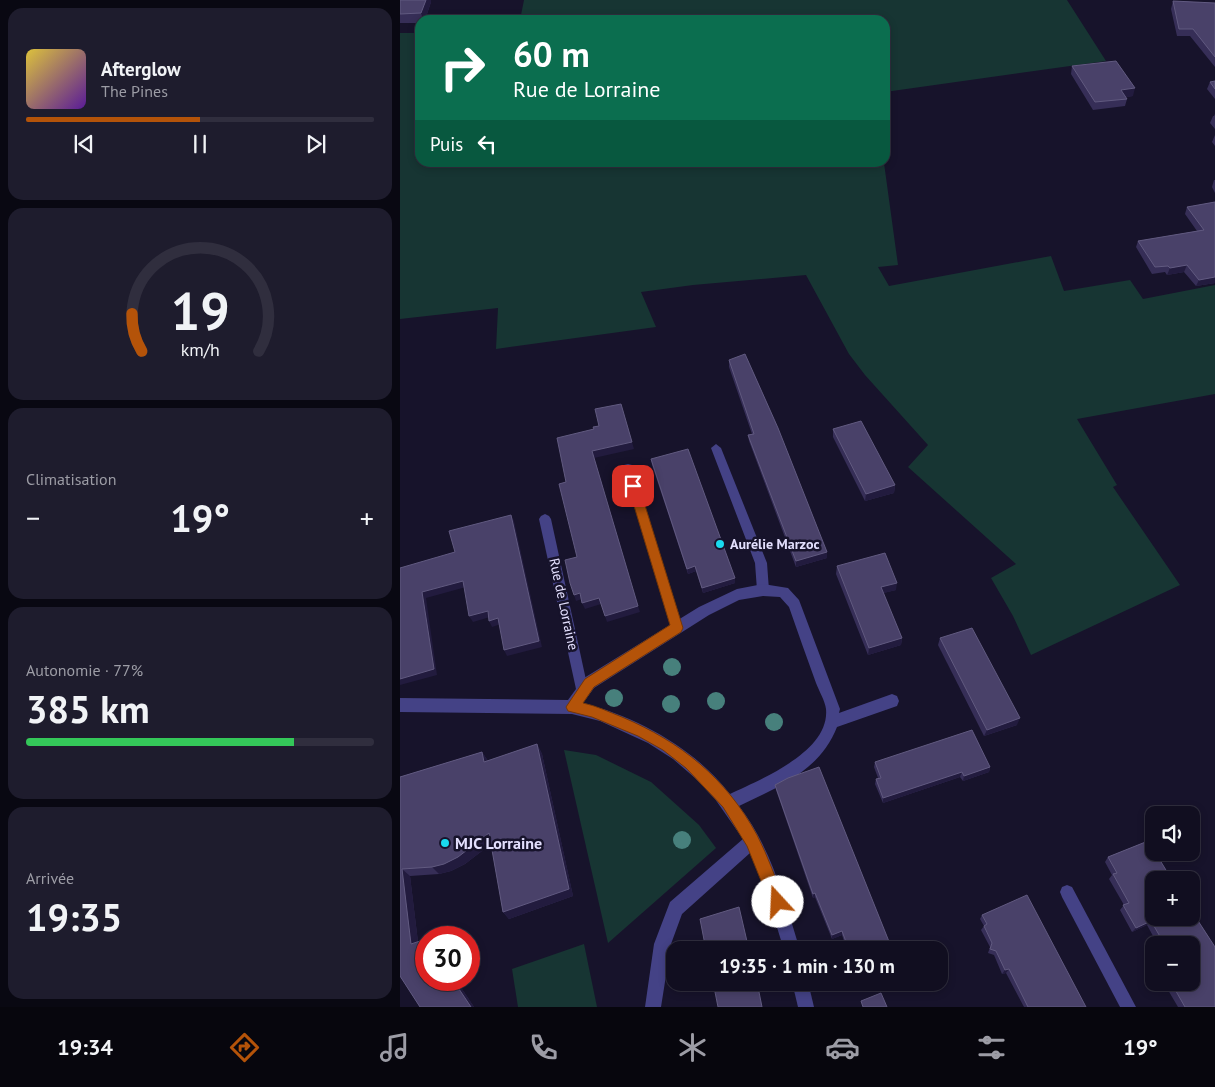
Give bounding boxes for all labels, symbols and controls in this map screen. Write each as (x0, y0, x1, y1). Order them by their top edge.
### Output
text: 60 m (513, 31, 590, 77)
icon: right (430, 35, 495, 100)
text: Afterglow (101, 57, 181, 81)
text: Rue de Lorraine (513, 75, 661, 103)
text: The Pines (101, 81, 168, 101)
icon: previous (70, 130, 98, 158)
icon: pause (186, 130, 214, 158)
icon: next (302, 130, 330, 158)
icon: left (473, 130, 501, 158)
text: Puis (430, 132, 463, 156)
text: 19 (171, 277, 229, 344)
text: km/h (180, 338, 220, 361)
pin (612, 465, 654, 507)
text: Climatisation (26, 469, 116, 489)
icon: arrive (619, 472, 647, 500)
text: 19° (170, 493, 230, 542)
text: − (26, 499, 40, 536)
text: + (360, 499, 374, 536)
place label: Aurélie Marzoc (730, 535, 820, 553)
marker: Aurélie Marzoc (714, 538, 726, 550)
street label: Rue de Lorraine (545, 556, 583, 652)
text: Autonomie · 77% (26, 660, 143, 680)
text: 385 km (26, 684, 150, 733)
map controls (1145, 806, 1200, 991)
button: sound (1145, 806, 1200, 861)
place label: MJC Lorraine (455, 833, 542, 853)
marker: MJC Lorraine (439, 837, 451, 849)
text: Arrivée (26, 868, 74, 888)
button: + (1145, 871, 1200, 926)
position arrow (751, 875, 803, 927)
text: 19:35 (26, 892, 122, 941)
speed limit sign: 30 (415, 926, 480, 991)
button: − (1145, 936, 1200, 991)
text: 19:35 · 1 min · 130 m (719, 954, 895, 978)
icon: directions (227, 1030, 262, 1065)
icon: music (377, 1030, 412, 1065)
icon: phone (526, 1030, 561, 1065)
icon: climate (675, 1030, 710, 1065)
icon: car (825, 1030, 860, 1065)
icon: filters (974, 1030, 1009, 1065)
text: 19:34 (57, 1033, 113, 1061)
text: 19° (1123, 1033, 1158, 1061)

